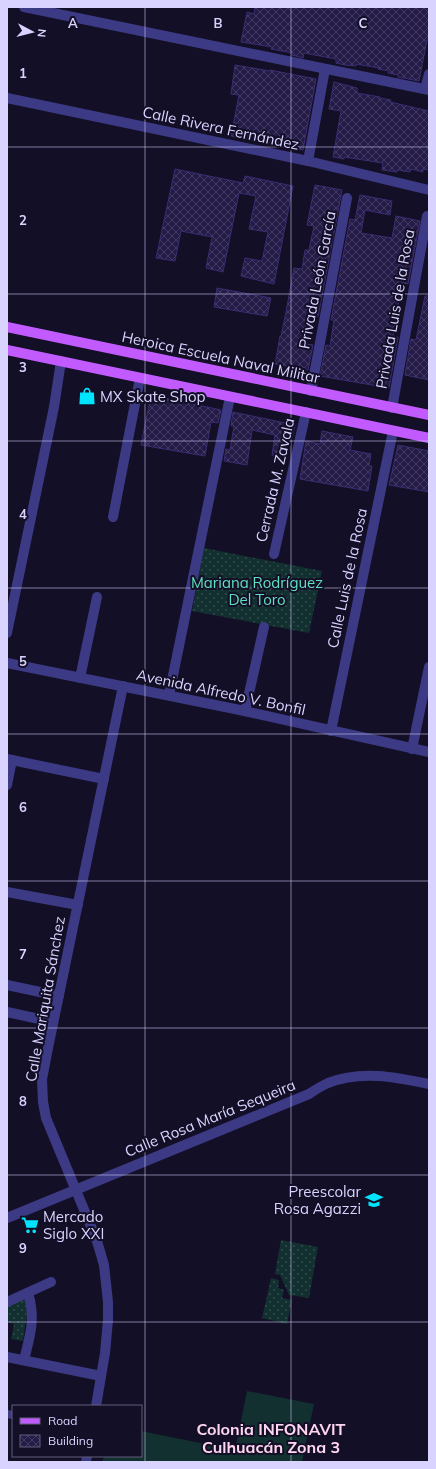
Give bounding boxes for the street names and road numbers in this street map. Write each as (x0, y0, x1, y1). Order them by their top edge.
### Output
street label: Calle Rivera Fernández (141, 102, 301, 154)
street label: Privada León García (294, 209, 340, 351)
street label: Privada Luis de la Rosa (372, 228, 418, 390)
street label: Heroica Escuela Naval Militar (120, 327, 322, 387)
street label: Cerrada M. Zavala (251, 416, 299, 544)
street label: Calle Luis de la Rosa (323, 506, 371, 650)
street label: Avenida Alfredo V. Bonfil (135, 665, 307, 719)
street label: Calle Mariquita Sánchez (21, 915, 69, 1083)
street label: Calle Rosa María Sequeira (122, 1075, 298, 1161)

